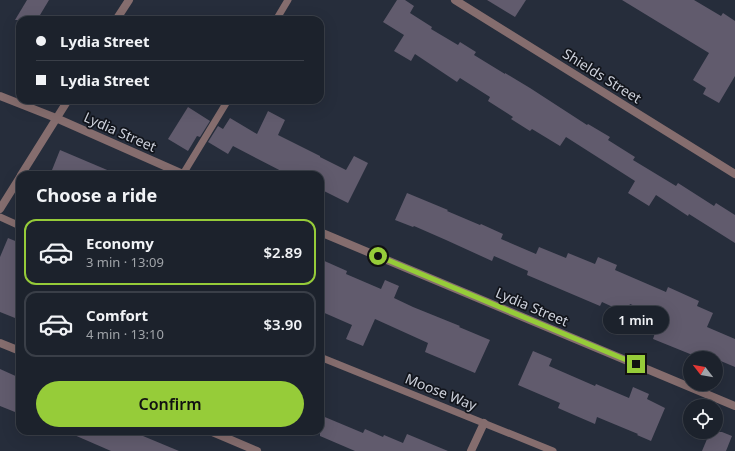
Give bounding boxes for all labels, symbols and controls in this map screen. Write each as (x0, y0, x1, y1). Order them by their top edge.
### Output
text: Lydia Street (60, 31, 149, 51)
street label: Shields Street (559, 44, 645, 107)
text: Lydia Street (60, 70, 149, 90)
street label: Lydia Street (81, 107, 159, 156)
text: Choose a ride (36, 183, 157, 207)
text: Economy (86, 233, 154, 253)
icon: car (38, 234, 74, 270)
text: $2.89 (264, 242, 302, 262)
route start (369, 247, 387, 265)
text: 3 min · 13:09 (86, 253, 164, 271)
street label: Lydia Street (493, 283, 571, 330)
text: Comfort (86, 305, 148, 325)
icon: car (38, 306, 74, 342)
callout: 1 min (603, 306, 669, 334)
text: 1 min (618, 311, 654, 329)
text: $3.90 (264, 314, 302, 334)
text: 4 min · 13:10 (86, 325, 164, 343)
north arrow (683, 351, 723, 391)
map controls (683, 351, 723, 439)
route end (627, 355, 645, 373)
street label: Moose Way (403, 369, 481, 415)
button: Confirm (36, 381, 304, 427)
button: locate (683, 399, 723, 439)

